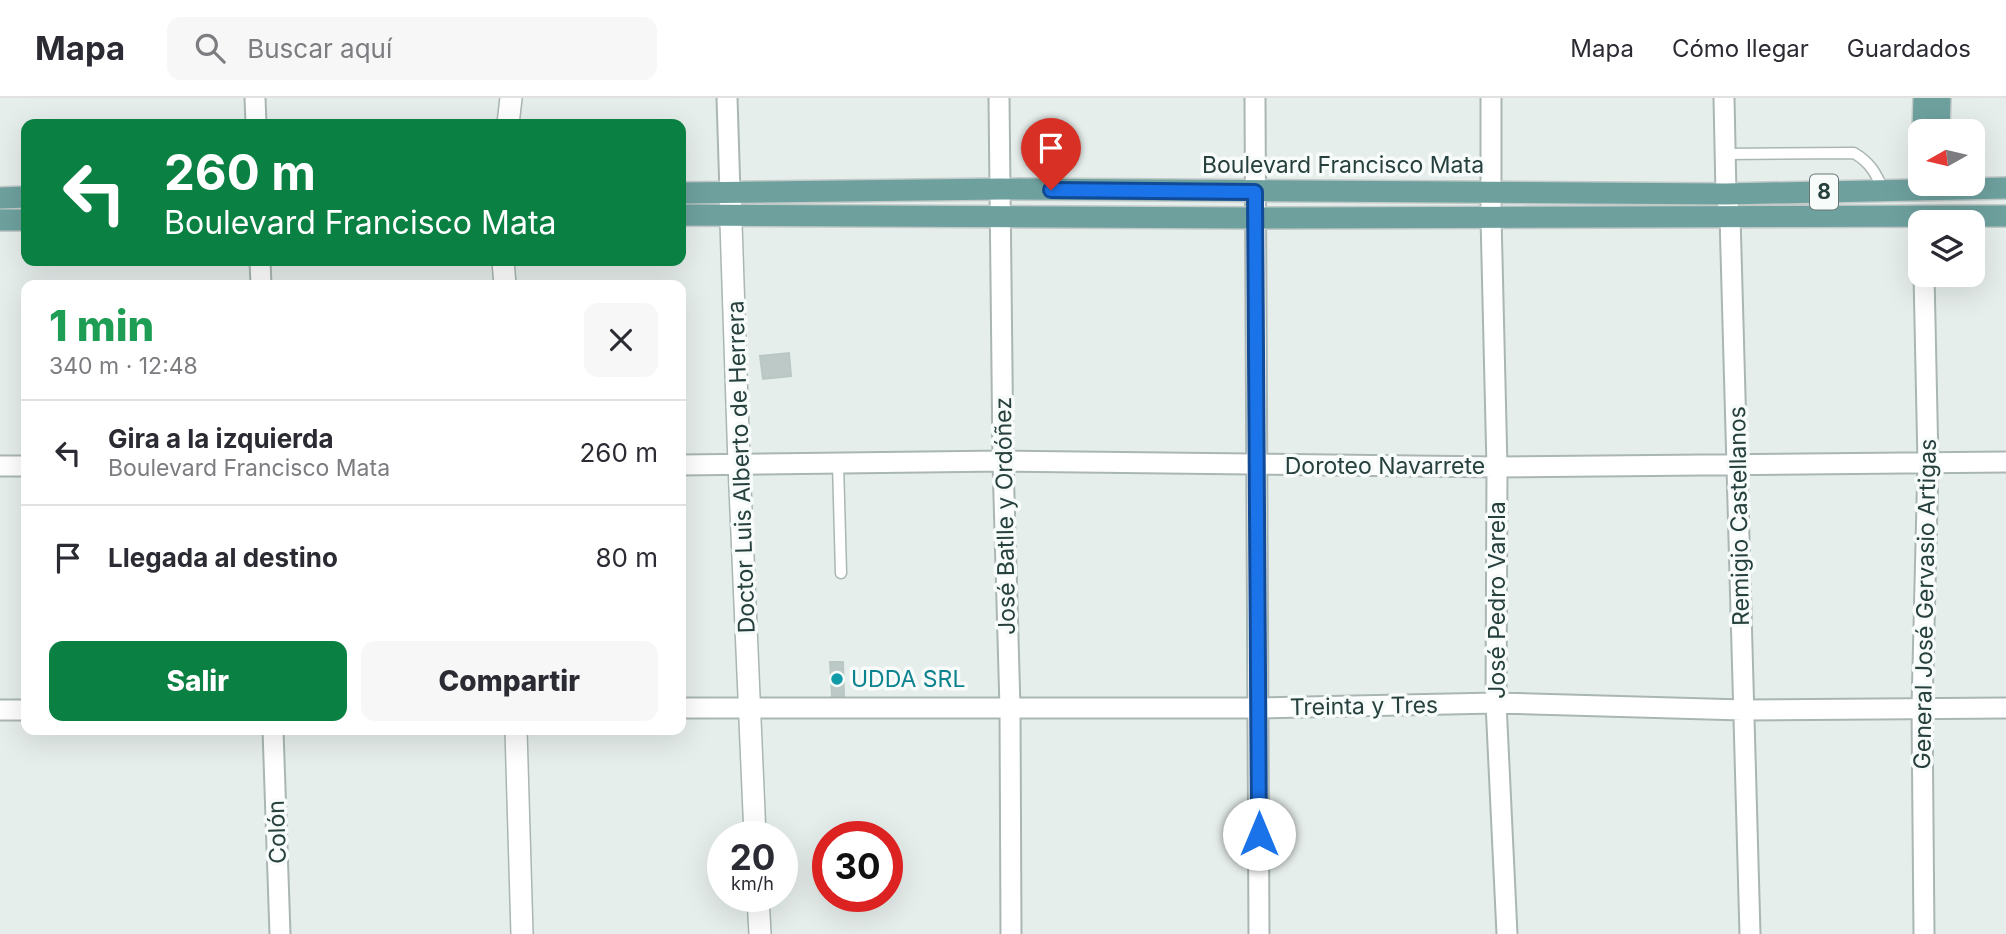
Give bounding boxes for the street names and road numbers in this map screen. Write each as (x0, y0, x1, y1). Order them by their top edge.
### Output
street label: Boulevard Francisco Mata (1202, 151, 1484, 179)
road number: 8 (1810, 174, 1838, 210)
street label: Doctor Luis Alberto de Herrera (721, 300, 761, 634)
street label: José Batlle y Ordóñez (989, 397, 1021, 635)
street label: Remigio Castellanos (1723, 406, 1755, 626)
street label: General José Gervasio Artigas (1908, 439, 1942, 769)
street label: Doroteo Navarrete (1285, 452, 1485, 480)
street label: José Pedro Varela (1483, 501, 1511, 699)
street label: Treinta y Tres (1290, 691, 1438, 721)
street label: Colón (262, 800, 292, 864)

